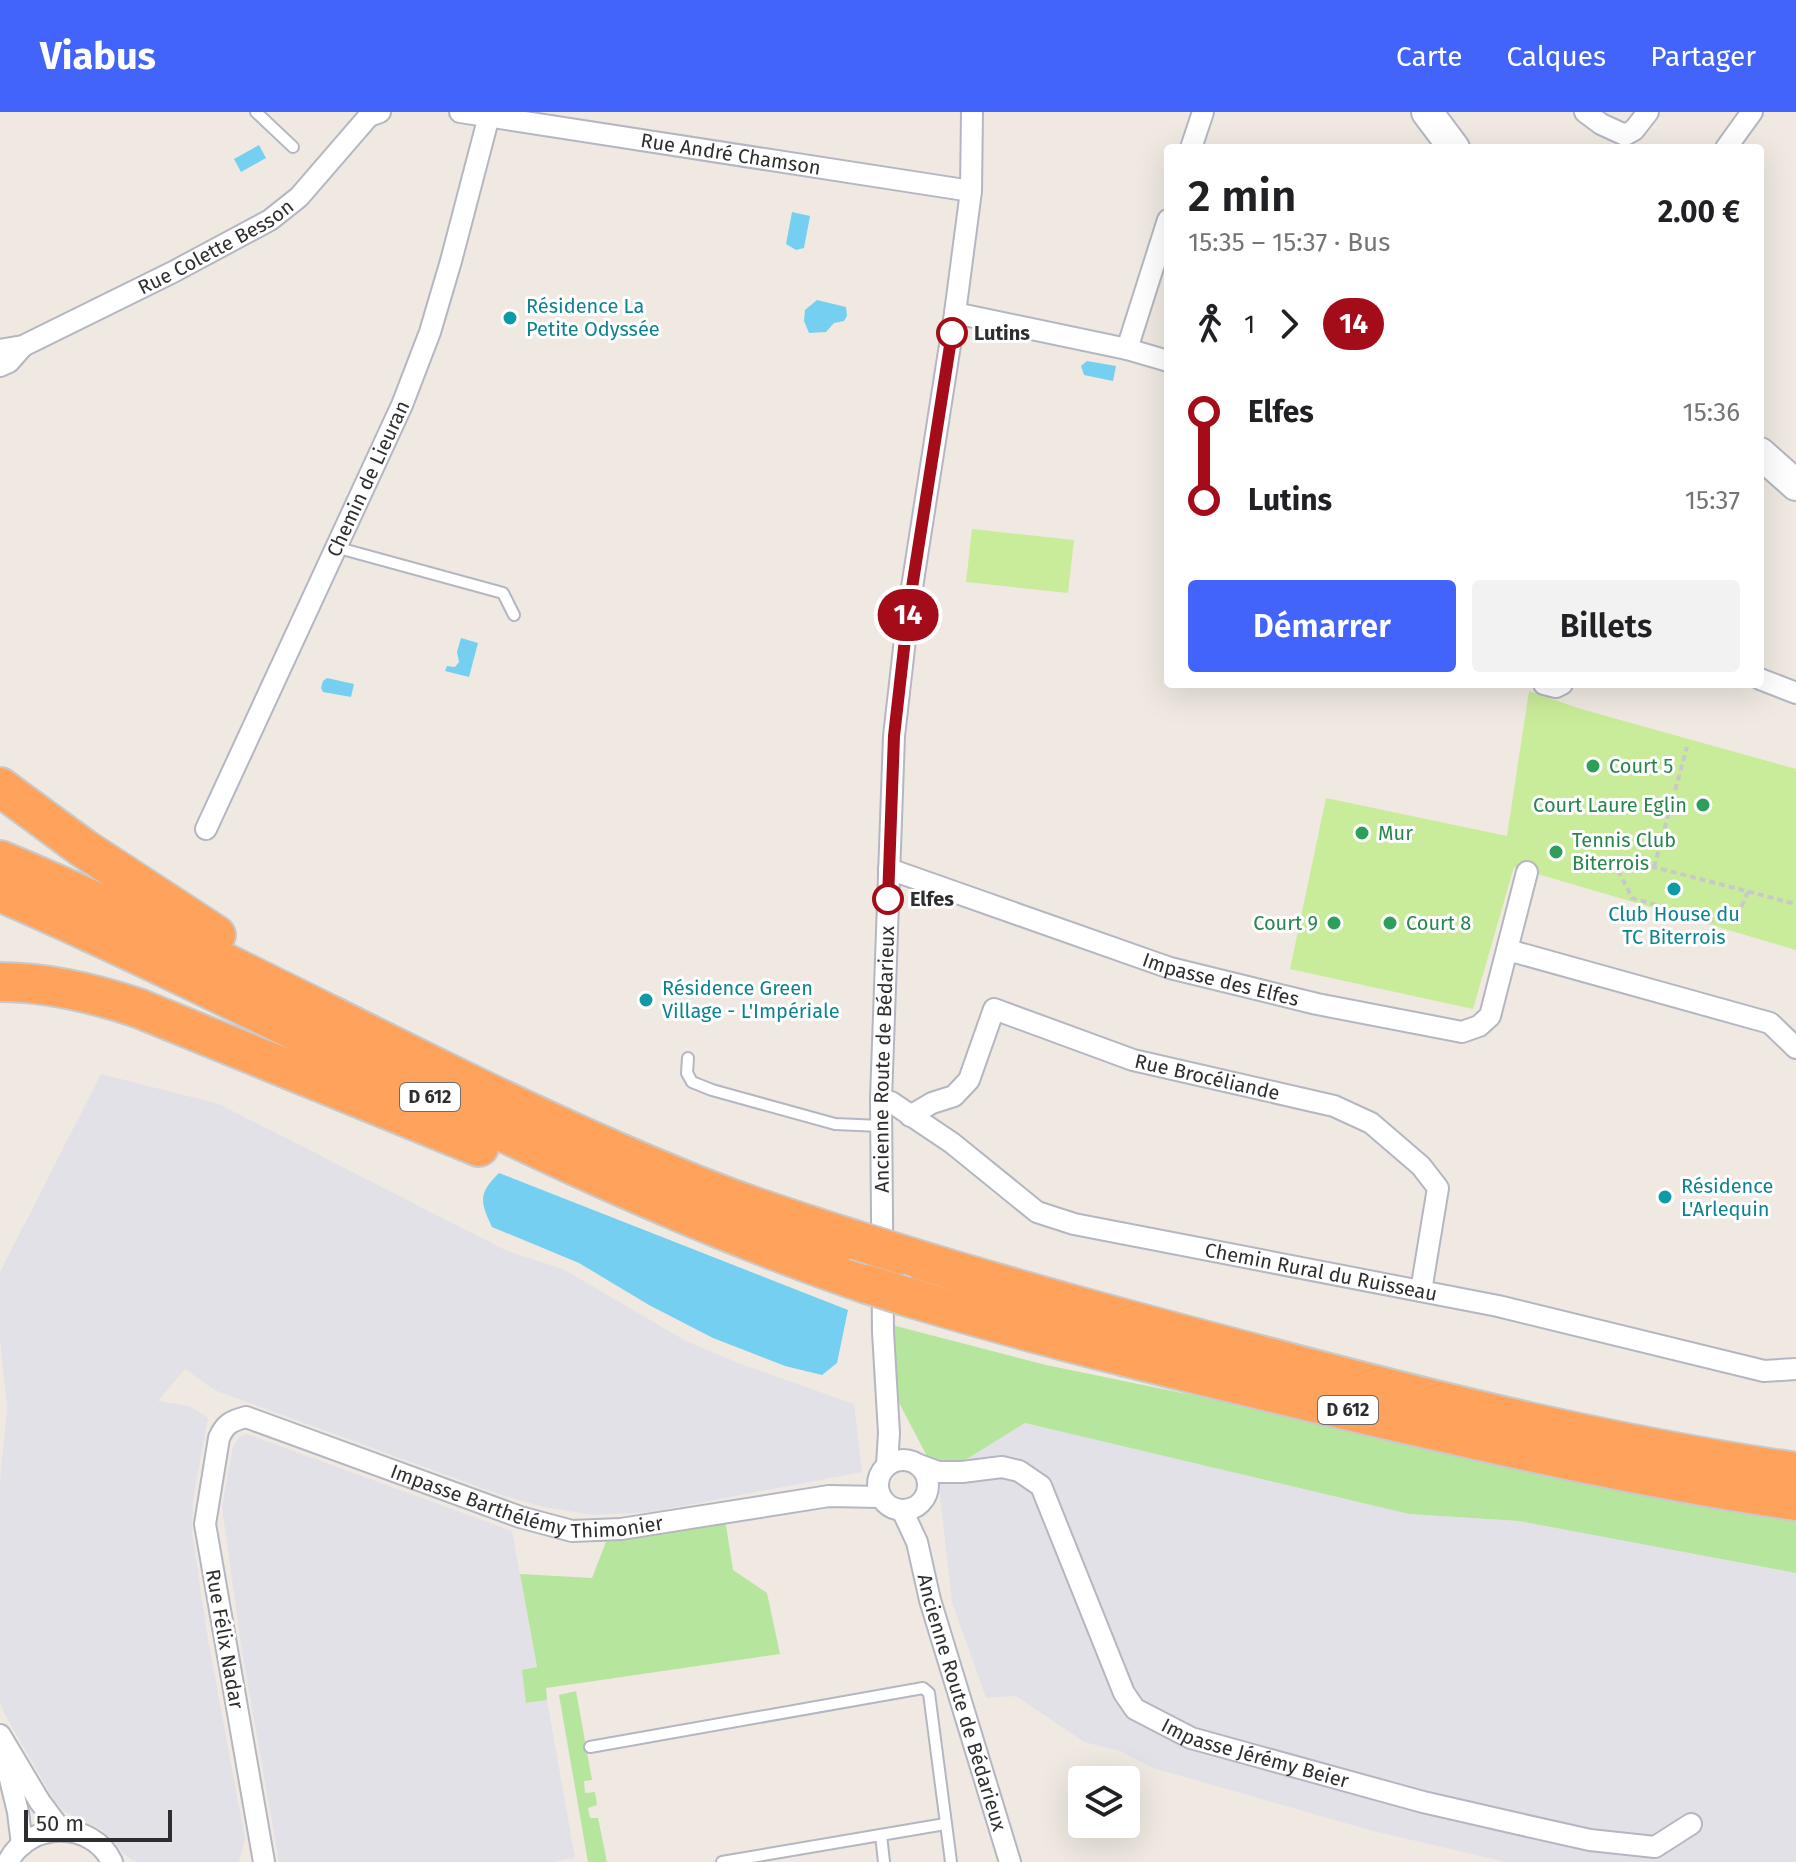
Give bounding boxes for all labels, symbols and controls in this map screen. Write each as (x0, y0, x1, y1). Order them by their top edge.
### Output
text: Viabus (40, 33, 156, 79)
text: Carte (1396, 40, 1462, 73)
text: Calques (1506, 40, 1606, 73)
text: Partager (1650, 40, 1756, 73)
street label: Rue André Chamson (639, 128, 823, 180)
text: 2 min (1188, 170, 1296, 223)
street label: Rue Colette Besson (134, 194, 298, 300)
text: 2.00 € (1658, 194, 1740, 230)
text: 15:35 – 15:37 · Bus (1188, 227, 1390, 258)
place label: Résidence La Petite Odyssée (526, 294, 660, 341)
icon: walk (1188, 302, 1232, 346)
icon: forward (1267, 302, 1311, 346)
text: 14 (1339, 307, 1368, 340)
marker: Résidence La Petite Odyssée (501, 309, 519, 327)
text: 1 (1244, 309, 1255, 340)
marker: Lutins (937, 318, 967, 348)
place label: Lutins (974, 321, 1030, 345)
text: Elfes (1248, 394, 1314, 430)
street label: Chemin de Lieuran (322, 397, 414, 561)
text: 15:36 (1682, 397, 1740, 428)
text: Lutins (1248, 482, 1332, 518)
text: 15:37 (1685, 485, 1740, 516)
button: Démarrer (1188, 580, 1456, 672)
button: Billets (1472, 580, 1740, 672)
line badge: 14 (872, 589, 944, 641)
text: 14 (894, 598, 922, 631)
place label: Court 5 (1609, 754, 1673, 778)
marker: Court 5 (1584, 757, 1602, 775)
place label: Court Laure Eglin (1533, 793, 1687, 817)
marker: Court Laure Eglin (1694, 796, 1712, 814)
place label: Mur (1378, 821, 1413, 845)
marker: Mur (1353, 824, 1371, 842)
place label: Tennis Club Biterrois (1572, 828, 1676, 875)
marker: Tennis Club Biterrois (1547, 843, 1565, 861)
marker: Club House du TC Biterrois (1665, 880, 1683, 898)
marker: Elfes (873, 884, 903, 914)
place label: Elfes (910, 887, 954, 911)
place label: Club House du TC Biterrois (1608, 902, 1740, 949)
place label: Court 9 (1253, 911, 1318, 935)
place label: Court 8 (1406, 911, 1471, 935)
marker: Court 9 (1325, 914, 1343, 932)
marker: Court 8 (1381, 914, 1399, 932)
street label: Ancienne Route de Bédarieux (869, 925, 899, 1193)
street label: Impasse des Elfes (1139, 947, 1302, 1011)
place label: Résidence Green Village - L'Impériale (662, 976, 840, 1023)
marker: Résidence Green Village - L'Impériale (637, 991, 655, 1009)
street label: Rue Brocéliande (1132, 1049, 1282, 1105)
road number: D 612 (400, 1083, 460, 1111)
place label: Résidence L'Arlequin (1681, 1174, 1773, 1221)
marker: Résidence L'Arlequin (1656, 1188, 1674, 1206)
street label: Chemin Rural du Ruisseau (1203, 1238, 1439, 1306)
road number: D 612 (1318, 1396, 1378, 1424)
street label: Impasse Barthélémy Thimonier (387, 1459, 665, 1543)
street label: Rue Félix Nadar (201, 1567, 249, 1711)
street label: Ancienne Route de Bédarieux (913, 1572, 1012, 1834)
street label: Impasse Jérémy Beier (1158, 1713, 1352, 1793)
map controls (1068, 1766, 1140, 1838)
button: layers (1068, 1766, 1140, 1838)
scale bar (24, 1806, 172, 1842)
text: 50 m (36, 1810, 84, 1837)

